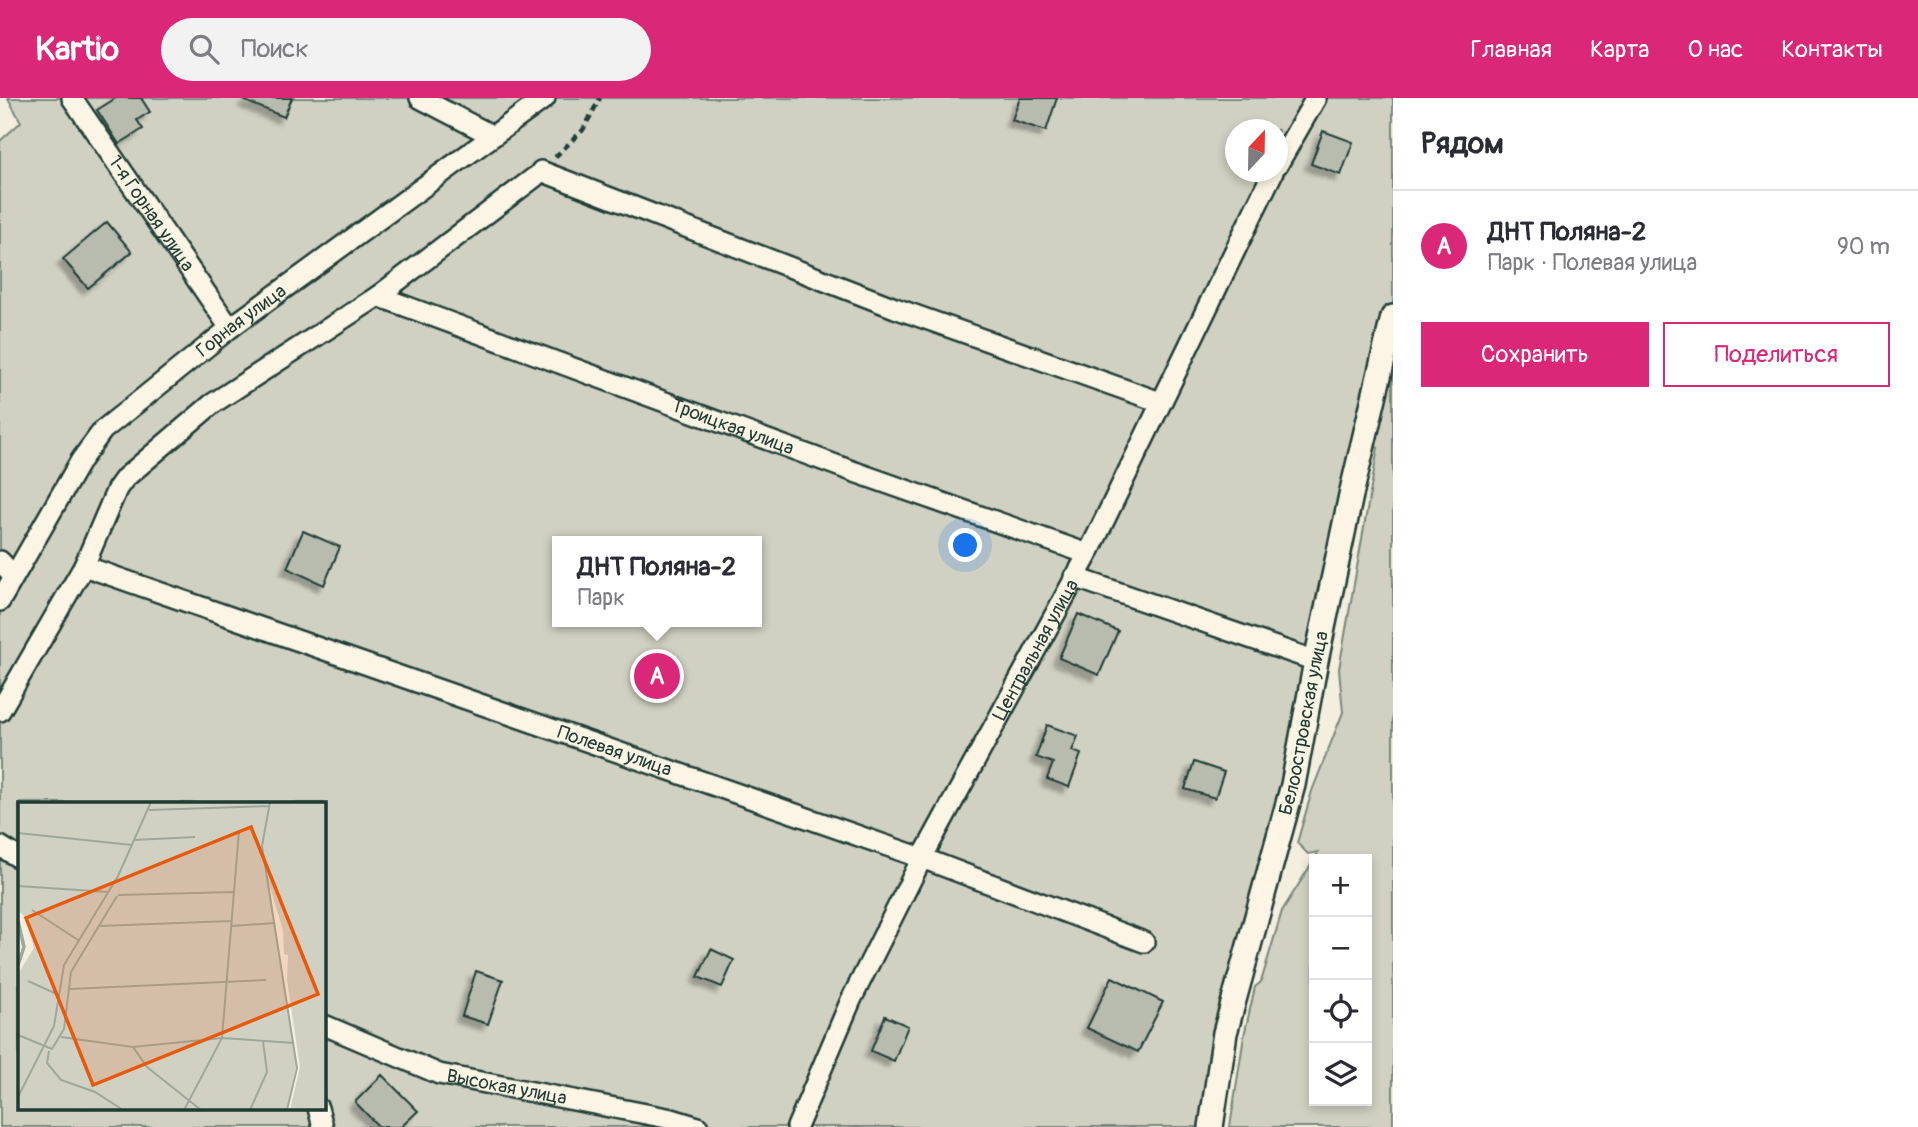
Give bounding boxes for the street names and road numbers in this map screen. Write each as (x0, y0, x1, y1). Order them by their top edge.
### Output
street label: 1-я Горная улица (103, 151, 200, 276)
street label: Горная улица (191, 279, 291, 363)
street label: Троицкая улица (668, 393, 798, 461)
street label: Центральная улица (987, 575, 1084, 725)
street label: Белоостровская улица (1273, 629, 1334, 818)
street label: Полевая улица (554, 720, 675, 782)
street label: Высокая улица (445, 1064, 569, 1110)

